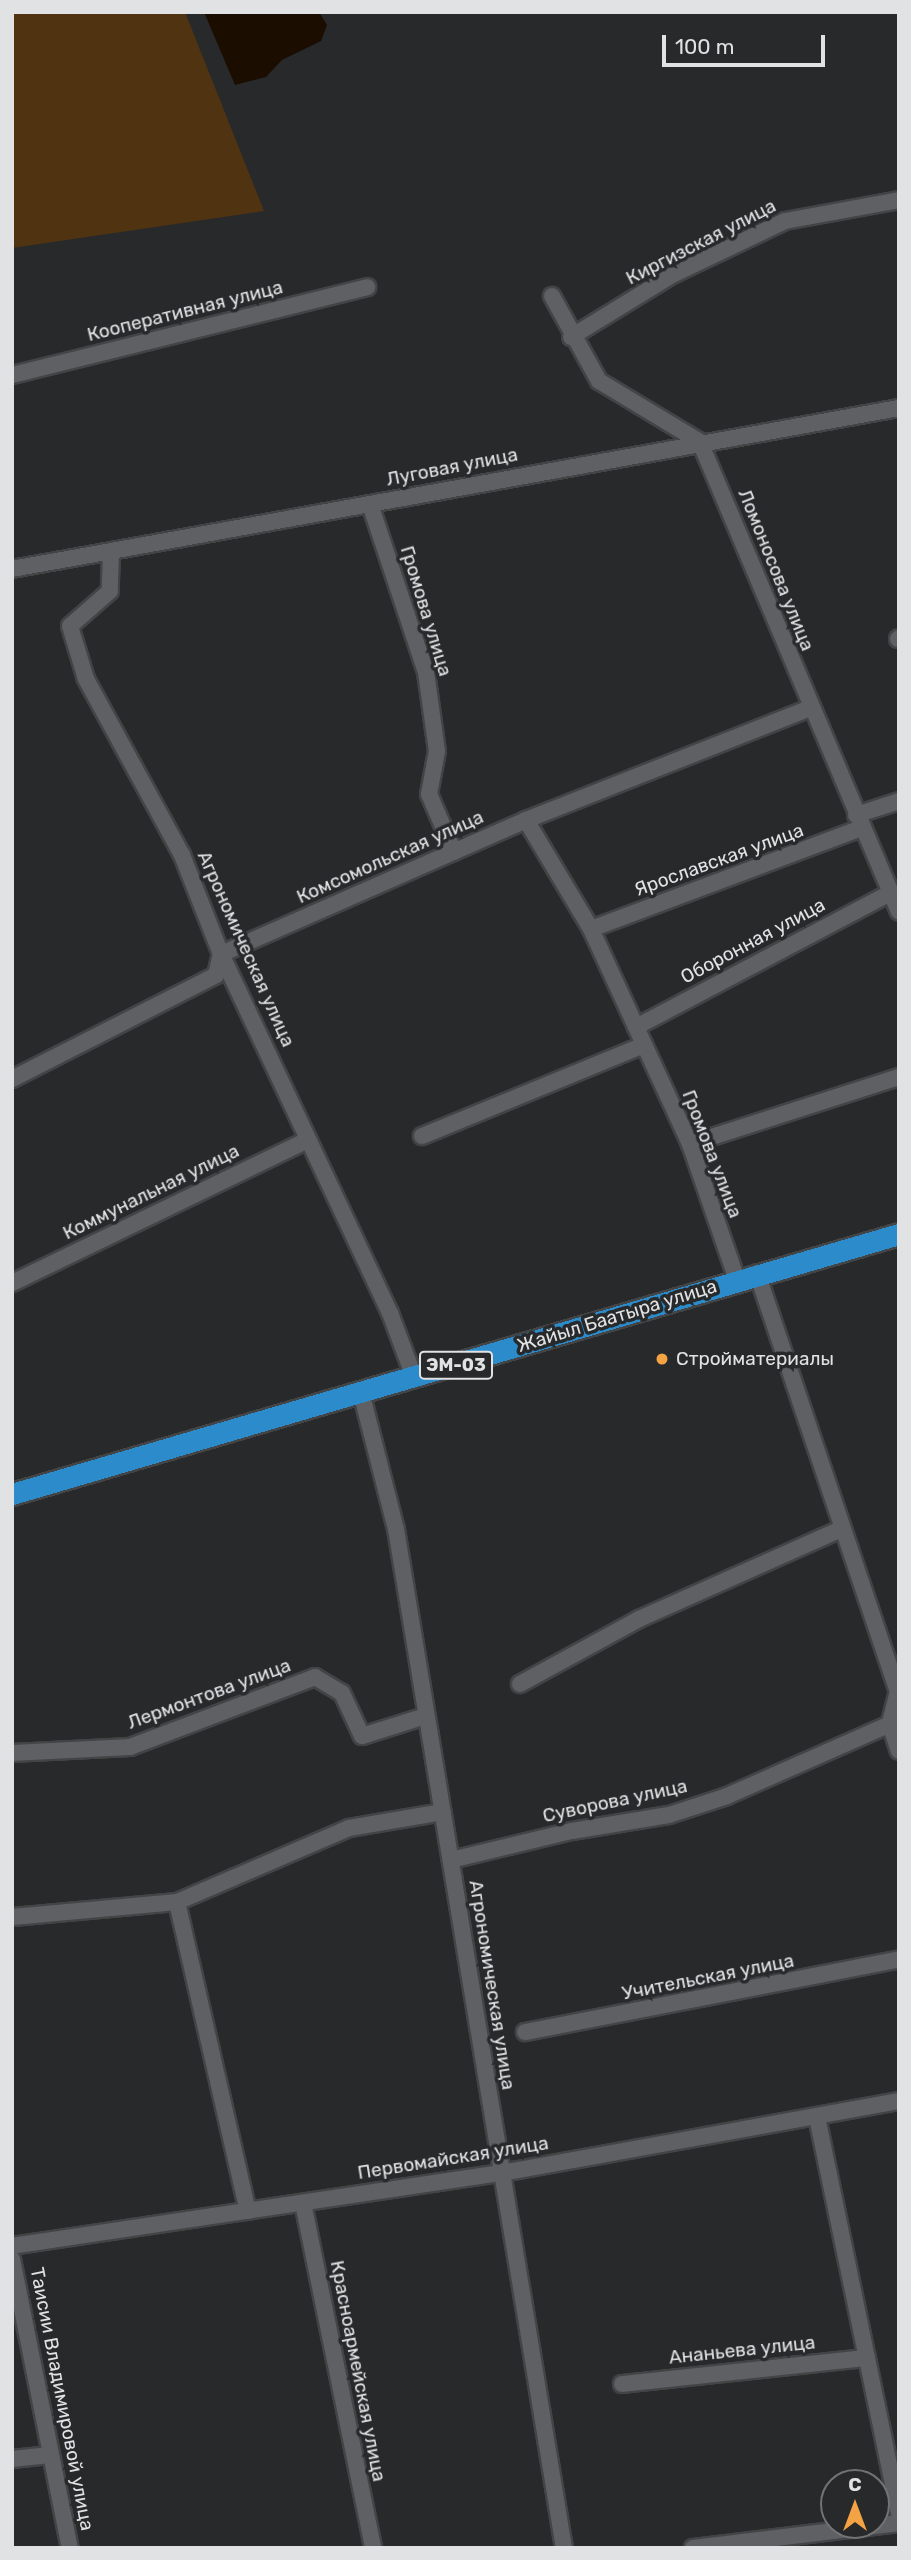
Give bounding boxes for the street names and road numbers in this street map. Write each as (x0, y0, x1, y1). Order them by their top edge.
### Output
street label: Киргизская улица (622, 194, 780, 290)
street label: Кооперативная улица (85, 276, 285, 346)
street label: Луговая улица (384, 443, 520, 491)
street label: Ломоносова улица (733, 486, 819, 654)
street label: Громова улица (395, 543, 457, 679)
street label: Комсомольская улица (293, 806, 487, 908)
street label: Ярославская улица (631, 819, 807, 901)
street label: Агрономическая улица (192, 848, 300, 1050)
street label: Оборонная улица (677, 893, 829, 989)
street label: Громова улица (677, 1087, 747, 1221)
street label: Коммунальная улица (59, 1139, 243, 1245)
street label: Жайыл Баатыра улица (514, 1275, 720, 1357)
road number: ЭМ-03 (418, 1350, 494, 1380)
street label: Лермонтова улица (124, 1654, 294, 1734)
street label: Суворова улица (541, 1775, 689, 1827)
street label: Агрономическая улица (464, 1879, 520, 2091)
street label: Учительская улица (620, 1949, 796, 2005)
street label: Первомайская улица (356, 2132, 550, 2184)
street label: Красноармейская улица (325, 2259, 391, 2483)
street label: Таисии Владимировой улица (25, 2265, 99, 2533)
street label: Ананьева улица (668, 2331, 816, 2369)

